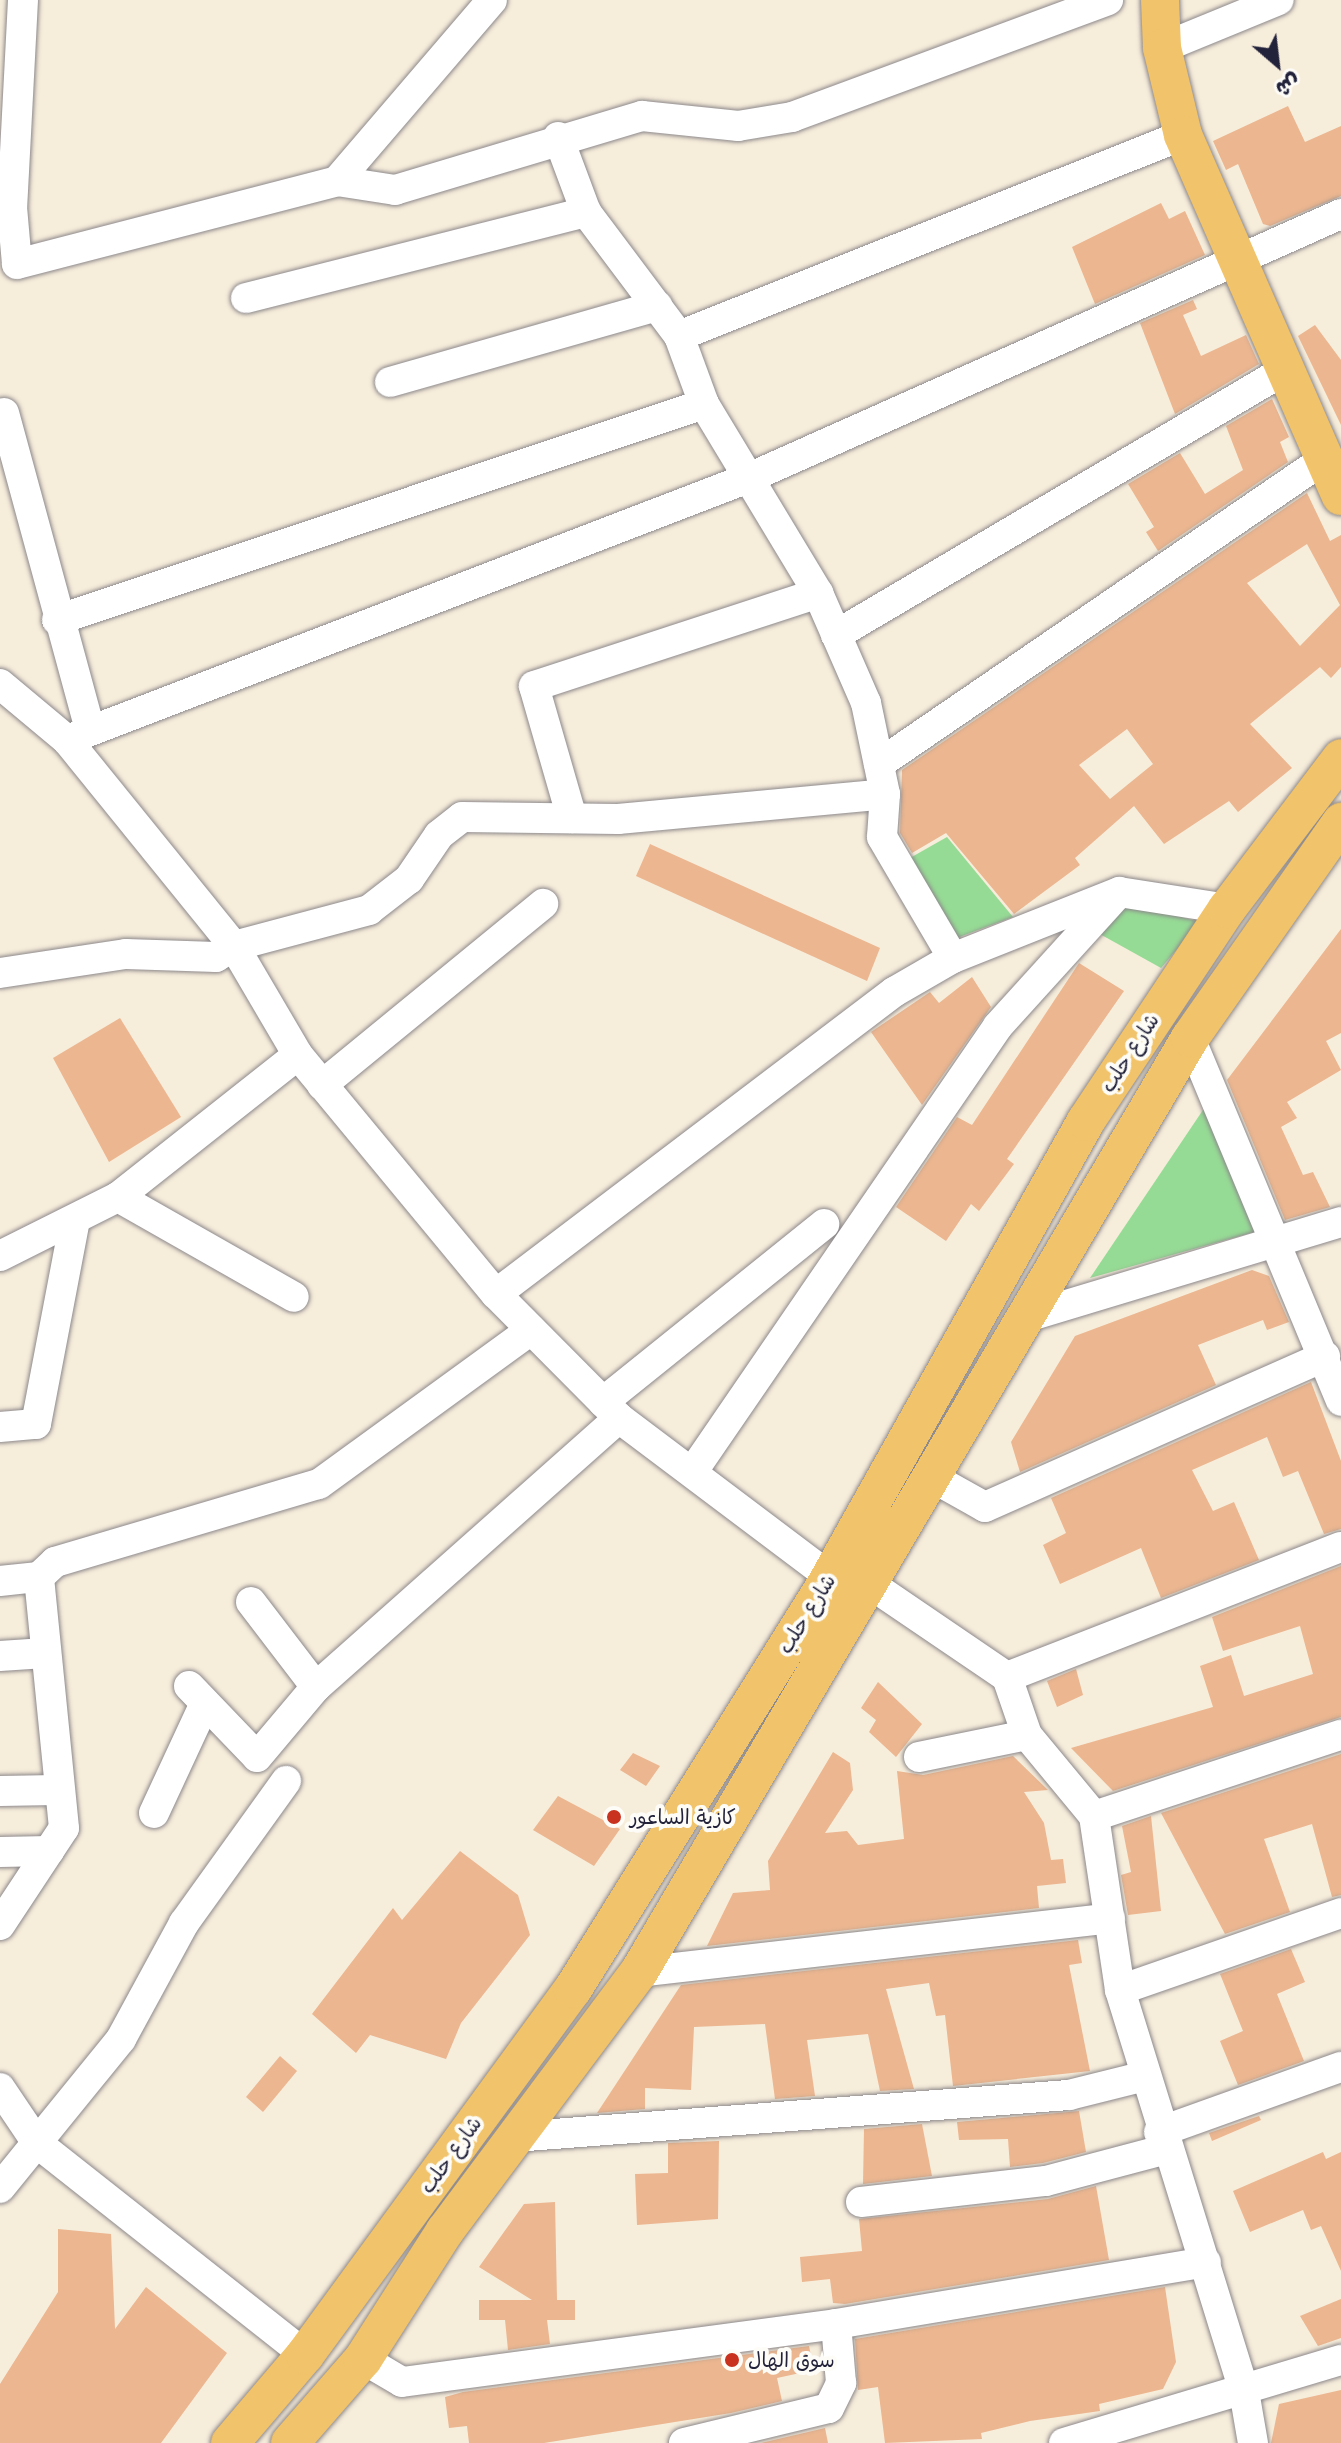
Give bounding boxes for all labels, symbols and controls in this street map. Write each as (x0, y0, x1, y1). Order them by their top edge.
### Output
north arrow (1237, 24, 1317, 104)
text: ش (1271, 67, 1306, 104)
street label: شارع حلب (1096, 1009, 1164, 1097)
street label: شارع حلب (773, 1570, 841, 1658)
place label: كازية الساعور (630, 1805, 736, 1829)
marker: كازية الساعور (605, 1808, 623, 1826)
street label: شارع حلب (415, 2112, 487, 2198)
place label: سوق الهال (748, 2348, 835, 2372)
marker: سوق الهال (723, 2351, 741, 2369)

